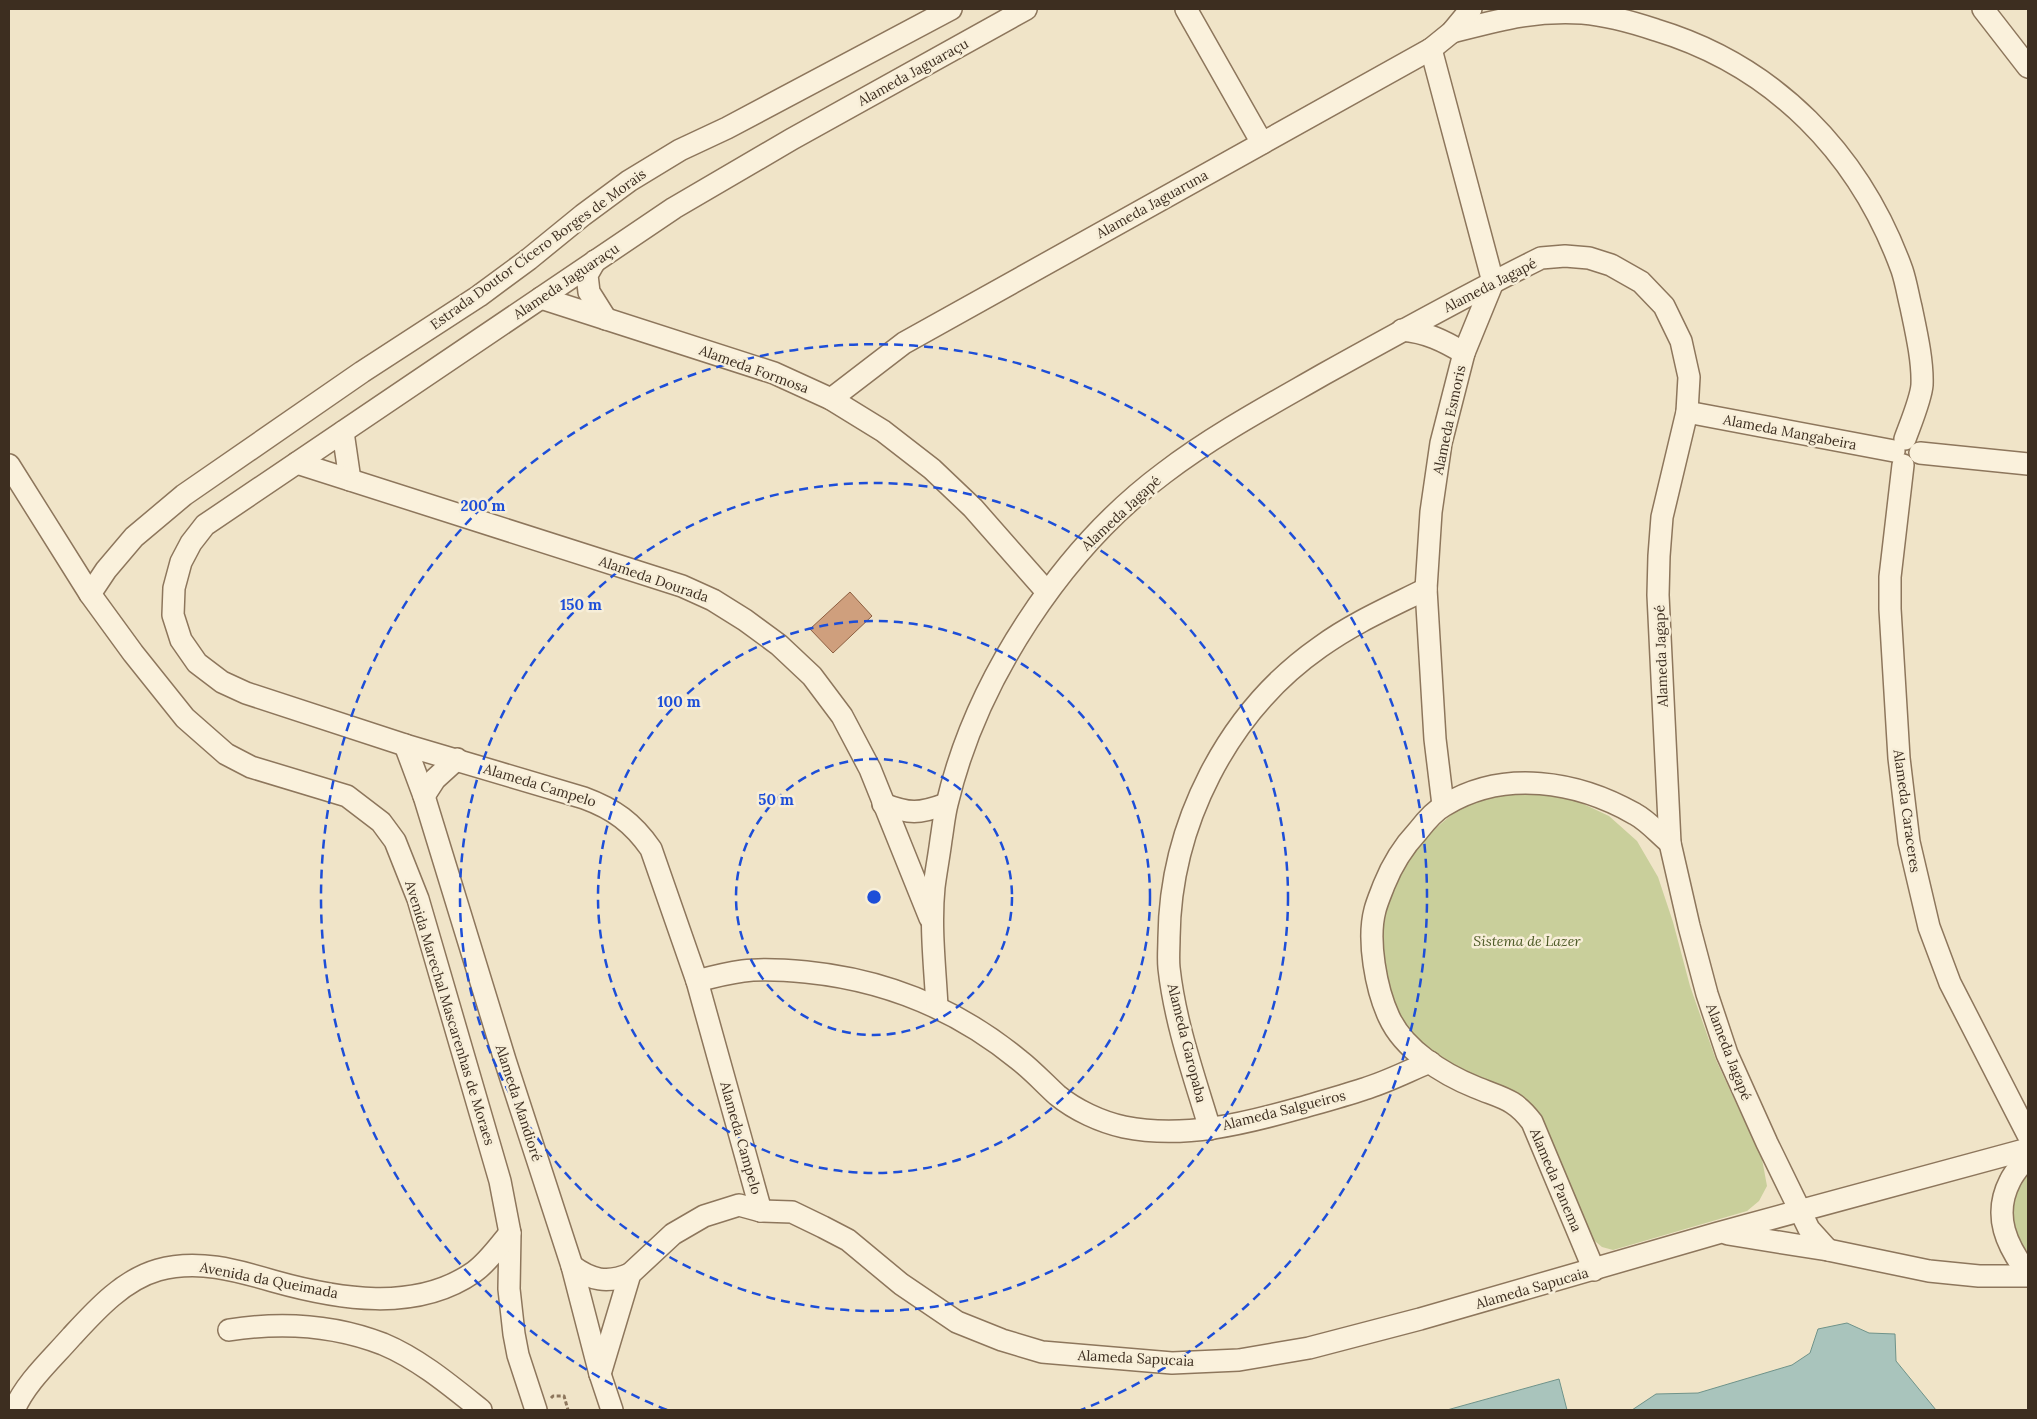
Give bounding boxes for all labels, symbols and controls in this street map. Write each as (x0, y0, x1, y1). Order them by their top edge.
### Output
street label: Alameda Jaguaraçu (854, 34, 971, 110)
street label: Estrada Doutor Cícero Borges de Morais (427, 165, 649, 333)
street label: Alameda Jaguaruna (1092, 166, 1211, 243)
street label: Alameda Jaguaraçu (509, 239, 622, 324)
street label: Alameda Jagapé (1439, 254, 1540, 317)
street label: Alameda Formosa (696, 340, 811, 397)
street label: Alameda Esmoris (1428, 364, 1469, 477)
street label: Alameda Mangabeira (1721, 410, 1858, 454)
street label: Alameda Jagapé (1077, 471, 1165, 555)
text: 200 m (461, 496, 506, 515)
street label: Alameda Dourada (596, 551, 711, 606)
text: 150 m (560, 595, 602, 614)
street label: Alameda Jagapé (1650, 604, 1672, 708)
text: 100 m (658, 692, 701, 711)
street label: Alameda Caraceres (1889, 747, 1925, 874)
street label: Alameda Campelo (481, 759, 598, 811)
text: 50 m (758, 790, 794, 809)
street label: Avenida Marechal Mascarenhas de Moraes (401, 878, 499, 1147)
centre of rings (865, 888, 883, 906)
park label: Sistema de Lazer (1473, 932, 1581, 950)
street label: Alameda Garopaba (1163, 981, 1211, 1104)
street label: Alameda Jagapé (1702, 1000, 1756, 1103)
street label: Alameda Mandioré (491, 1041, 546, 1164)
street label: Alameda Campelo (716, 1079, 766, 1197)
street label: Alameda Salgueiros (1220, 1086, 1347, 1134)
street label: Alameda Panema (1526, 1125, 1586, 1234)
street label: Avenida da Queimada (197, 1258, 340, 1302)
street label: Alameda Sapucaia (1472, 1263, 1591, 1313)
street label: Alameda Sapucaia (1076, 1346, 1195, 1370)

